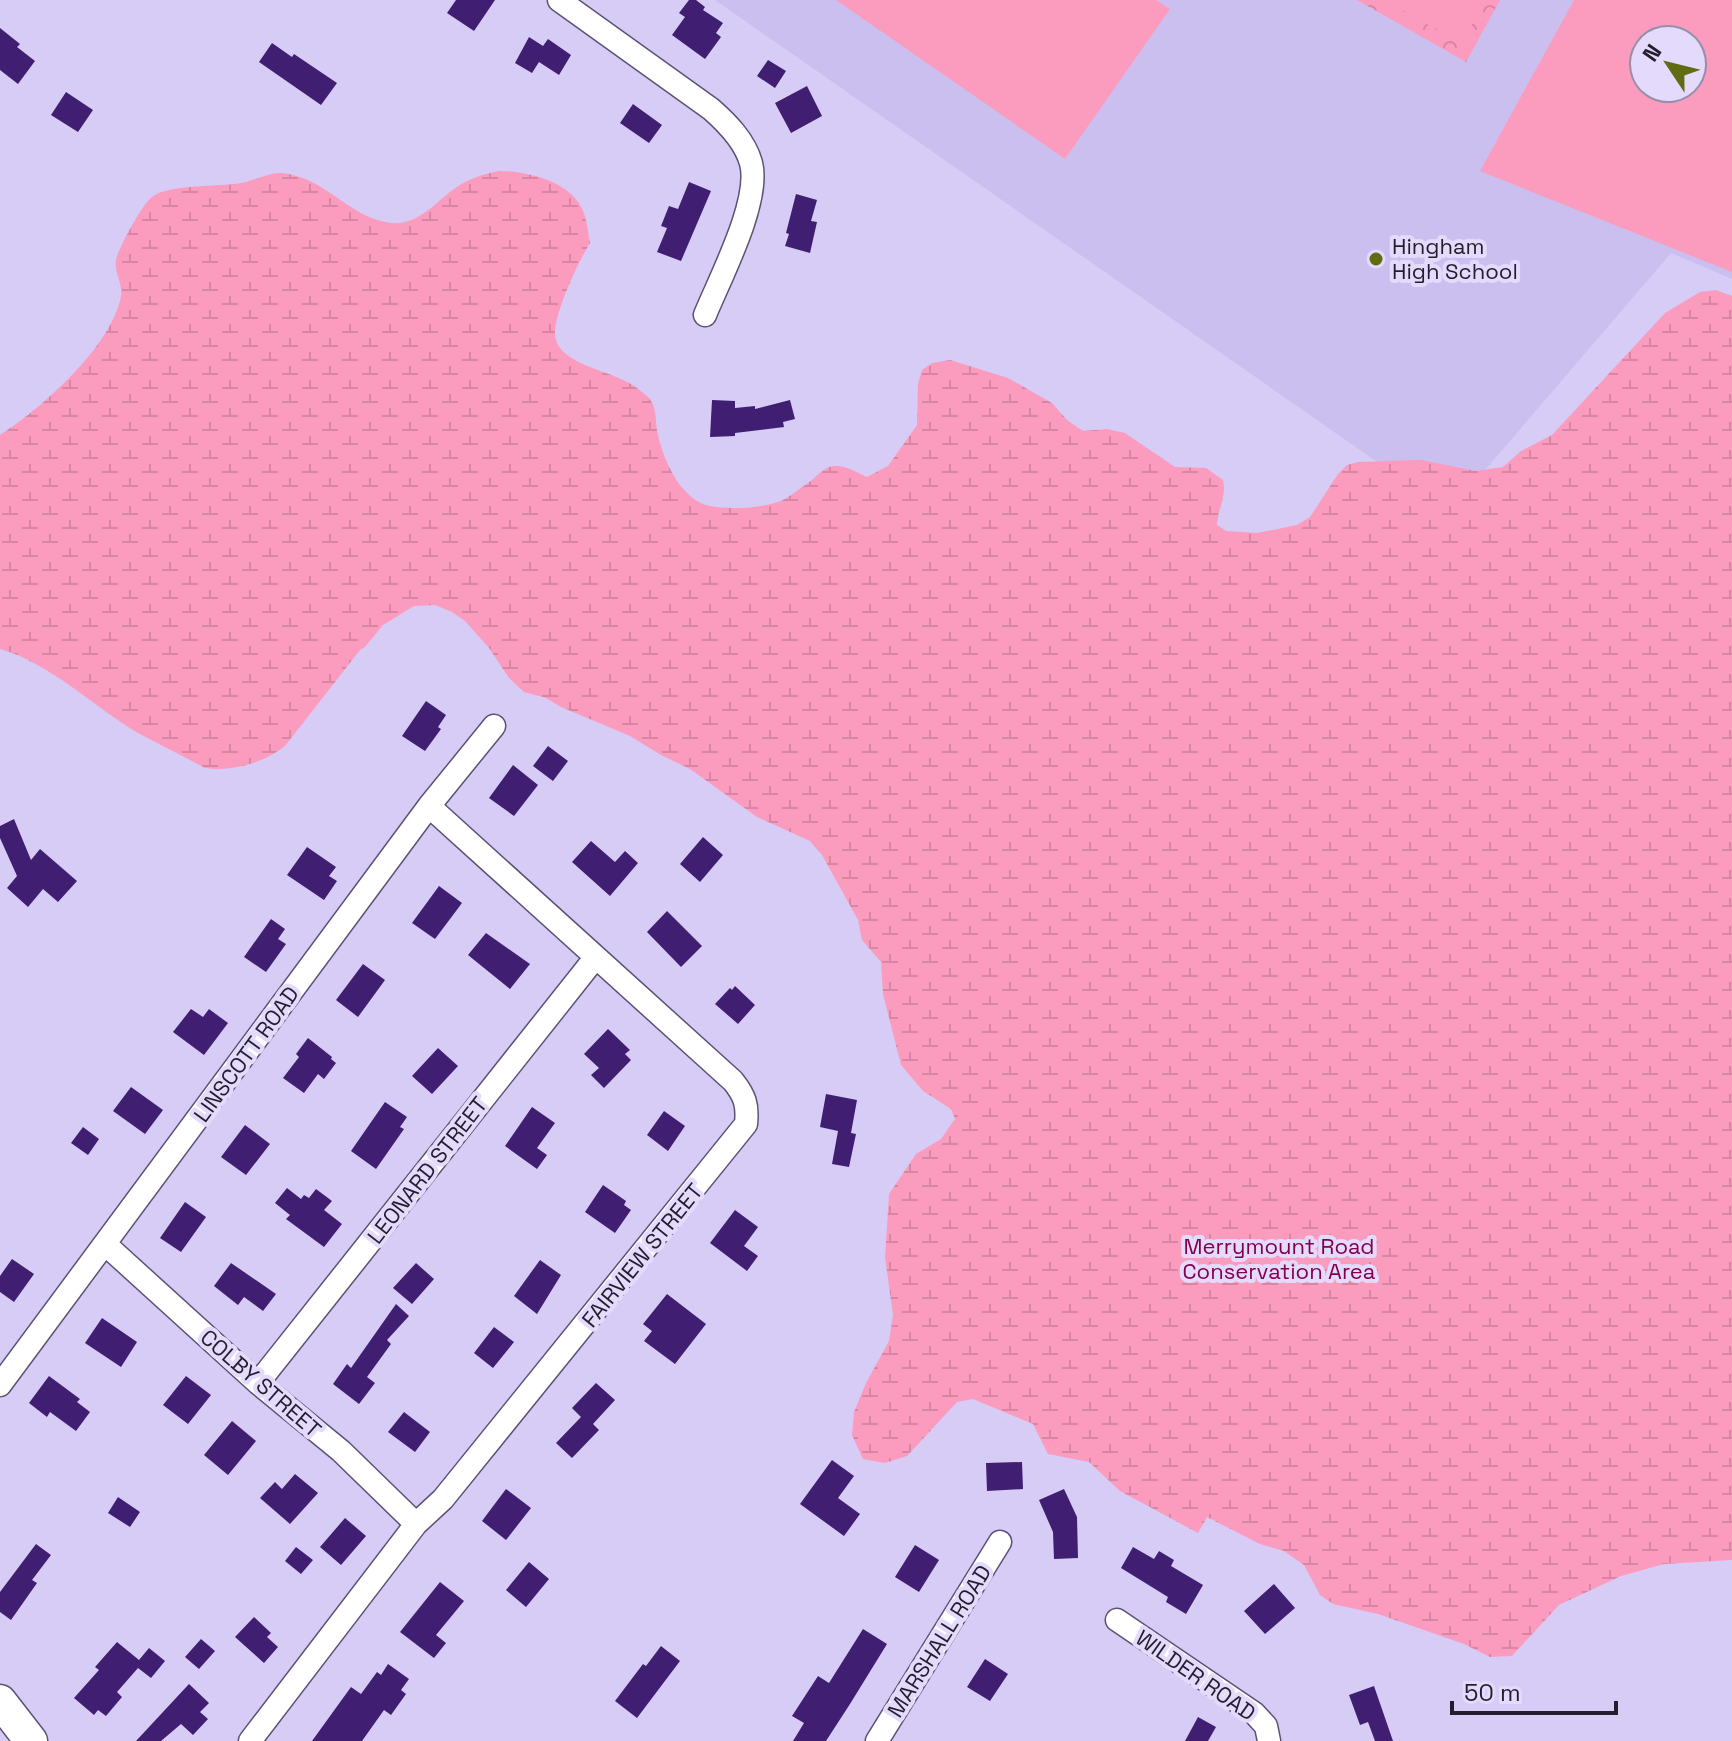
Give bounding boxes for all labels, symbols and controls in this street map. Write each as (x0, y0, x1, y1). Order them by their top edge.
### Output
north arrow (1628, 24, 1708, 104)
text: N (1636, 38, 1667, 67)
place label: Hingham High School (1392, 232, 1518, 285)
marker: Hingham High School (1367, 250, 1385, 268)
street label: LINSCOTT ROAD (187, 980, 305, 1128)
street label: LEONARD STREET (361, 1091, 493, 1249)
street label: FAIRVIEW STREET (575, 1177, 709, 1333)
park label: Merrymount Road Conservation Area (1183, 1232, 1376, 1285)
street label: COLBY STREET (195, 1323, 327, 1443)
street label: MARSHALL ROAD (881, 1560, 997, 1722)
street label: WILDER ROAD (1131, 1623, 1261, 1727)
scale bar (1452, 1665, 1616, 1715)
text: 50 m (1464, 1677, 1521, 1708)

